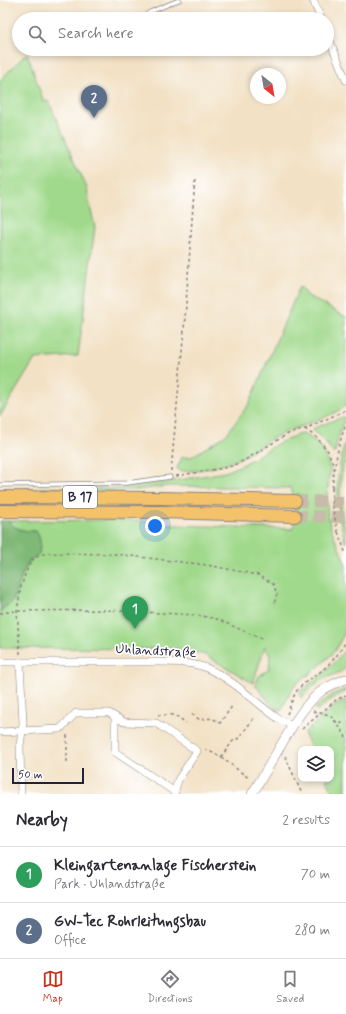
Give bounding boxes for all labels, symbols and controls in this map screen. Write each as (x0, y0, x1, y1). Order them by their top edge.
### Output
search box (12, 12, 334, 56)
icon: search (26, 23, 48, 45)
text: Search here (58, 24, 134, 44)
north arrow (250, 68, 286, 104)
pin: 2 (81, 85, 107, 118)
road number: B 17 (63, 486, 97, 508)
your location (145, 516, 165, 536)
pin: 1 (122, 596, 148, 629)
street label: Uhlandstraße (115, 640, 197, 662)
map controls (298, 746, 334, 782)
button: layers (298, 746, 334, 782)
scale bar (12, 766, 84, 785)
text: 50 m (18, 768, 43, 782)
text: Nearby (16, 809, 68, 831)
text: 2 results (283, 812, 330, 829)
text: Kleingartenanlage Fischerstein (54, 856, 256, 876)
text: 1 (26, 866, 32, 883)
text: 70 m (301, 866, 330, 883)
text: Park · Uhlandstraße (54, 876, 165, 893)
text: GW-Tec Rohrleitungsbau (54, 912, 206, 932)
text: 2 (26, 922, 32, 939)
text: 280 m (295, 922, 330, 939)
text: Office (54, 932, 86, 949)
tab: Map (42, 968, 64, 1006)
tab: Directions (147, 968, 193, 1006)
tab: Saved (276, 968, 304, 1006)

